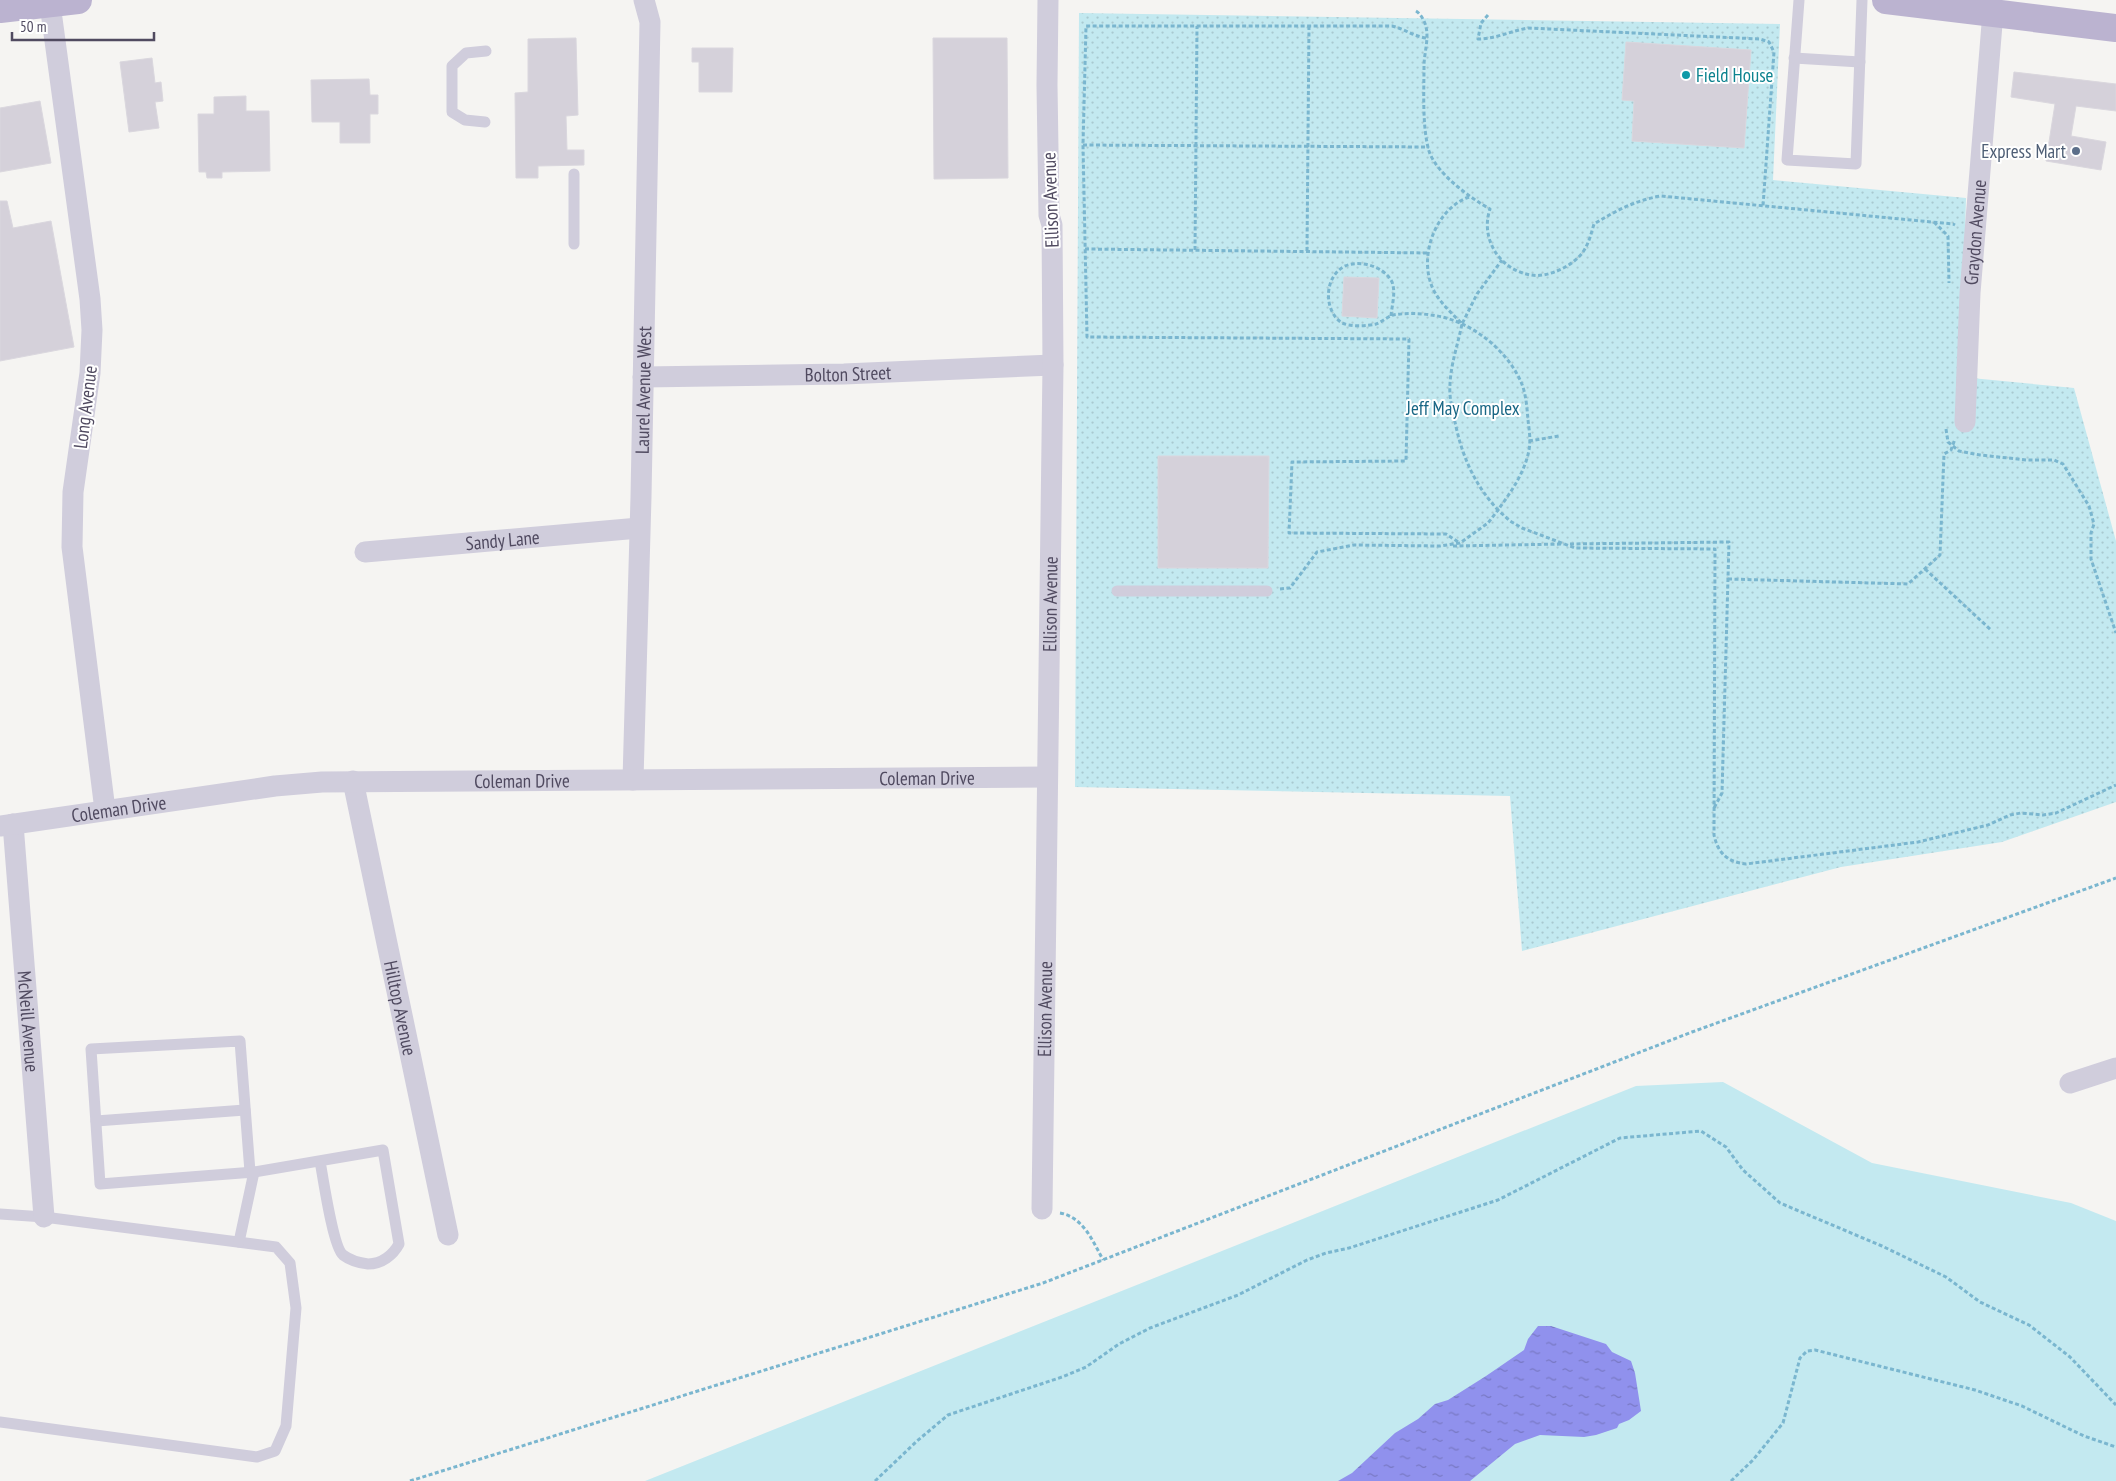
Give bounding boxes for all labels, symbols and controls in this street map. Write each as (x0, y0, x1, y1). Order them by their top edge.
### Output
scale bar (12, 10, 155, 42)
text: 50 m (20, 17, 46, 36)
place label: Field House (1696, 63, 1774, 87)
marker: Field House (1680, 69, 1692, 81)
place label: Express Mart (1981, 139, 2067, 163)
marker: Express Mart (2070, 145, 2082, 157)
street label: Ellison Avenue (1036, 152, 1064, 248)
street label: Graydon Avenue (1959, 178, 1991, 286)
street label: Laurel Avenue West (630, 325, 656, 454)
street label: Bolton Street (804, 360, 893, 387)
street label: Long Avenue (68, 364, 102, 450)
park label: Jeff May Complex (1405, 396, 1520, 420)
street label: Sandy Lane (464, 525, 541, 555)
street label: Ellison Avenue (1037, 556, 1063, 652)
street label: Coleman Drive (879, 765, 975, 790)
street label: Coleman Drive (474, 768, 570, 793)
street label: Coleman Drive (70, 790, 168, 827)
street label: Hilltop Avenue (379, 958, 422, 1058)
street label: Ellison Avenue (1032, 961, 1057, 1057)
street label: McNeill Avenue (13, 970, 45, 1073)

